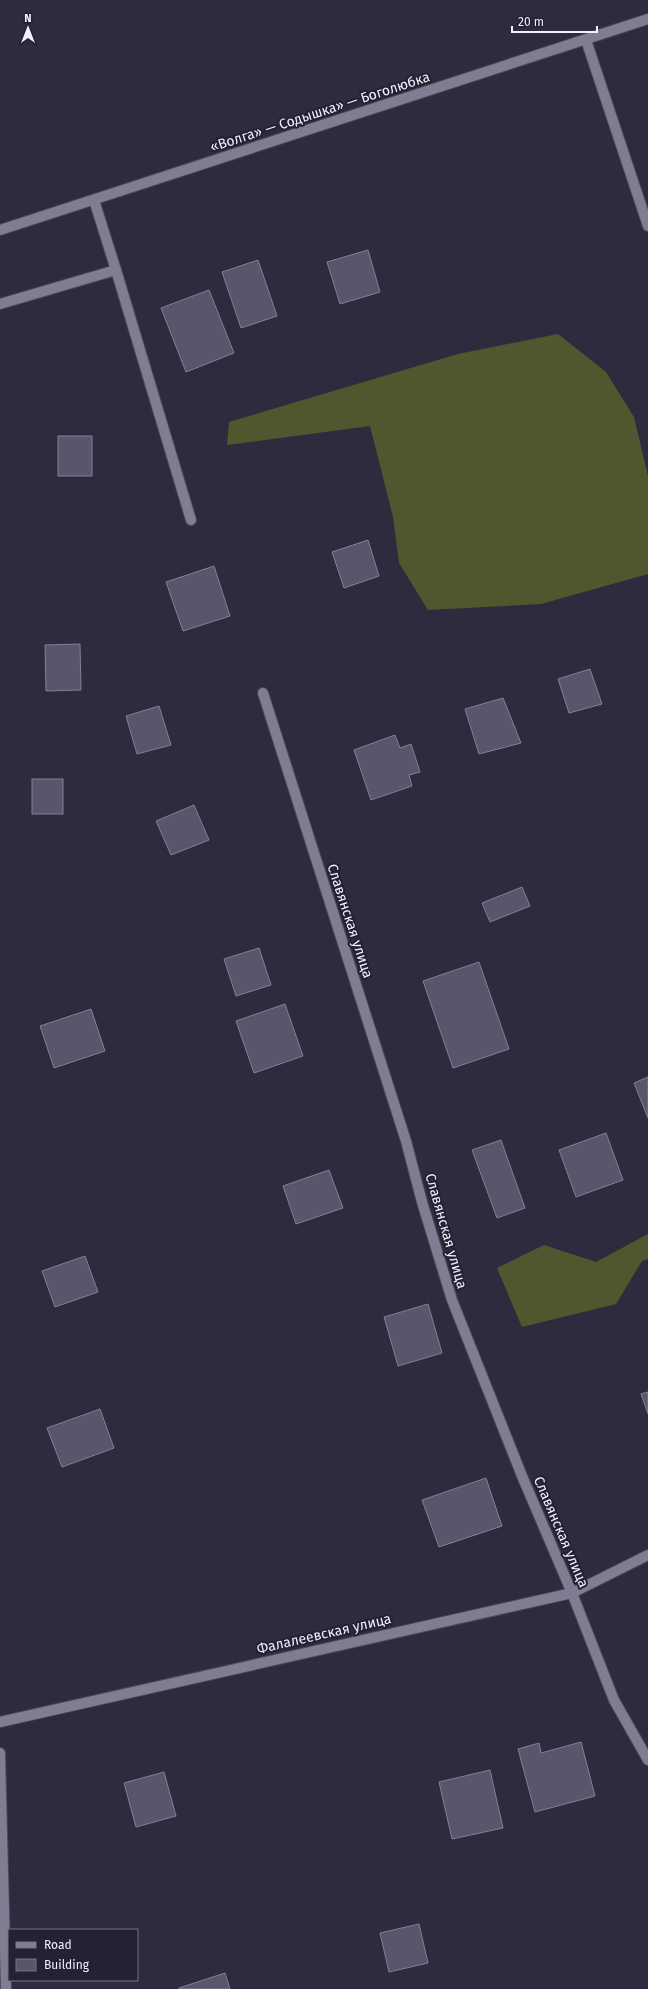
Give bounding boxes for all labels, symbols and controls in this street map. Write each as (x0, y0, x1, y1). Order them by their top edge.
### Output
north arrow (8, 8, 48, 48)
scale bar (512, 8, 597, 34)
text: N (24, 12, 32, 25)
text: 20 m (518, 15, 544, 29)
street label: «Волга» — Содышка» — Боголюбка (208, 68, 432, 156)
street label: Славянская улица (323, 862, 377, 980)
street label: Славянская улица (421, 1171, 471, 1291)
street label: Славянская улица (530, 1474, 592, 1590)
street label: Фалалеевская улица (255, 1610, 393, 1658)
legend (8, 1929, 138, 1981)
text: Road (44, 1938, 72, 1952)
text: Building (44, 1958, 90, 1972)

